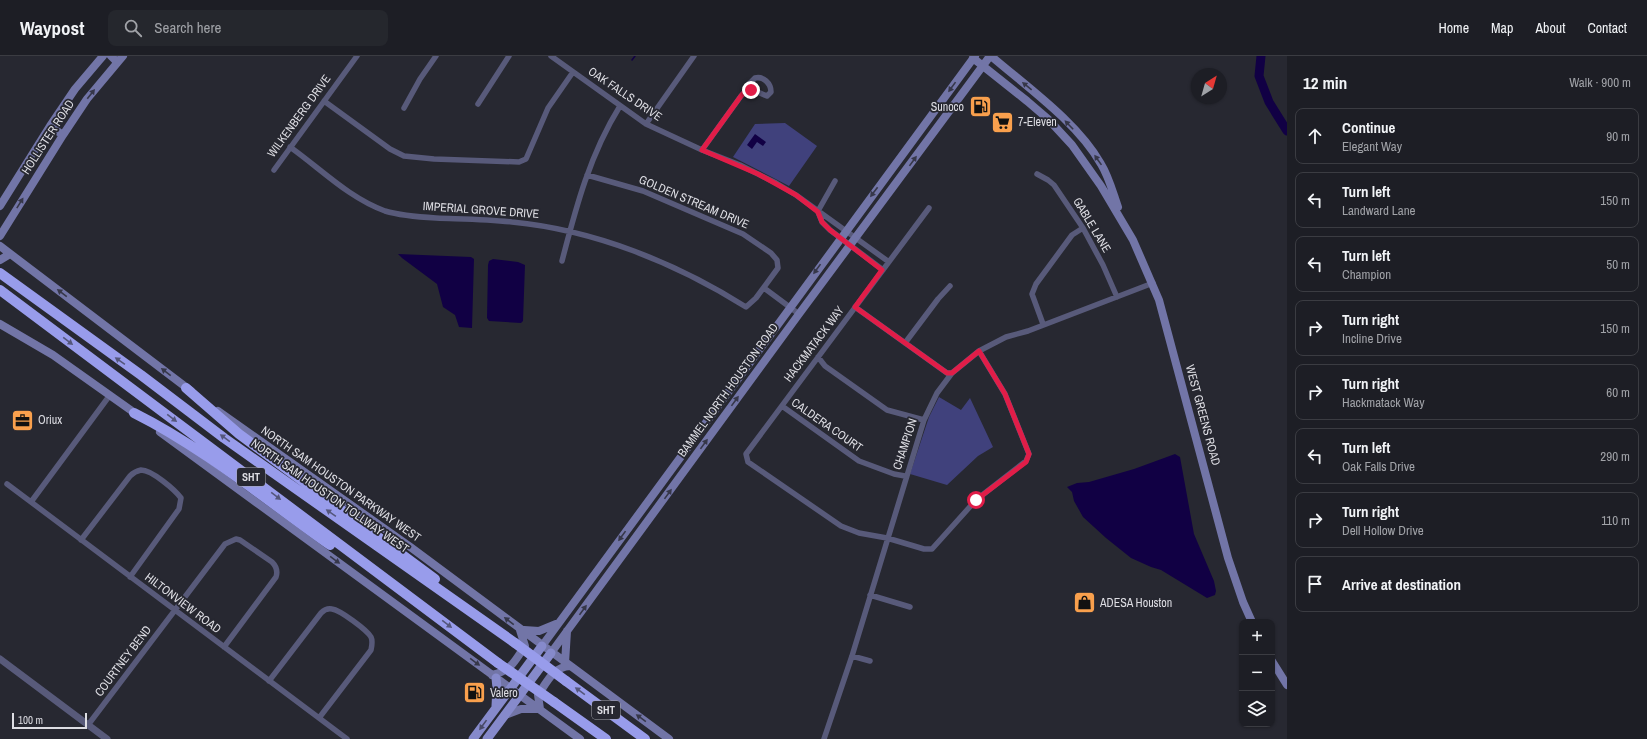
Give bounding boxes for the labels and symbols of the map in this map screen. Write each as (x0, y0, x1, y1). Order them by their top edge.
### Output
street label: OAK FALLS DRIVE (585, 63, 665, 125)
north arrow (1191, 68, 1227, 104)
street label: WILKENBERG DRIVE (264, 71, 334, 161)
route end (742, 81, 760, 99)
one-way arrow (947, 82, 956, 93)
one-way arrow (1022, 82, 1033, 90)
one-way arrow (87, 89, 96, 100)
fuel station icon: Sunoco (967, 94, 993, 120)
street label: HOLLISTER ROAD (18, 97, 78, 177)
place label: Sunoco (931, 99, 964, 115)
supermarket icon: 7-Eleven (990, 109, 1016, 135)
place label: 7-Eleven (1018, 114, 1057, 130)
one-way arrow (1064, 120, 1074, 130)
one-way arrow (1094, 155, 1102, 165)
one-way arrow (908, 156, 917, 167)
street label: GOLDEN STREAM DRIVE (637, 172, 751, 232)
one-way arrow (871, 187, 879, 197)
street label: GABLE LANE (1069, 195, 1115, 255)
one-way arrow (17, 197, 24, 209)
street label: IMPERIAL GROVE DRIVE (422, 198, 540, 222)
one-way arrow (813, 264, 821, 275)
one-way arrow (57, 289, 68, 298)
street label: HACKMATACK WAY (780, 303, 848, 385)
street label: BAMMEL NORTH HOUSTON ROAD (674, 320, 782, 460)
one-way arrow (62, 336, 73, 345)
one-way arrow (115, 357, 126, 365)
street label: WEST GREENS ROAD (1182, 363, 1224, 467)
one-way arrow (160, 368, 171, 376)
street label: CALDERA COURT (788, 394, 866, 456)
one-way arrow (731, 395, 740, 406)
office icon: Oriux (9, 407, 35, 433)
place label: Oriux (38, 412, 62, 428)
one-way arrow (167, 414, 177, 422)
street label: CHAMPION (889, 416, 921, 472)
street label: NORTH SAM HOUSTON PARKWAY WEST (258, 422, 424, 546)
one-way arrow (219, 434, 230, 443)
street label: NORTH SAM HOUSTON TOLLWAY WEST (248, 435, 412, 557)
one-way arrow (700, 438, 708, 449)
road number: SHT (237, 468, 265, 486)
one-way arrow (663, 488, 672, 499)
route start (967, 491, 985, 509)
one-way arrow (271, 492, 281, 500)
one-way arrow (326, 509, 337, 517)
one-way arrow (617, 531, 626, 542)
one-way arrow (330, 556, 341, 564)
street label: HILTONVIEW ROAD (142, 569, 224, 637)
shop icon: ADESA Houston (1071, 590, 1097, 616)
place label: ADESA Houston (1099, 595, 1172, 611)
one-way arrow (578, 605, 586, 615)
one-way arrow (503, 617, 514, 625)
one-way arrow (442, 620, 453, 629)
street label: COURTNEY BEND (91, 622, 155, 700)
one-way arrow (469, 658, 480, 666)
fuel station icon: Valero (462, 680, 488, 706)
place label: Valero (490, 685, 518, 701)
one-way arrow (575, 687, 585, 695)
road number: SHT (592, 701, 620, 719)
scale bar (12, 711, 87, 730)
one-way arrow (635, 714, 646, 722)
one-way arrow (479, 719, 487, 730)

